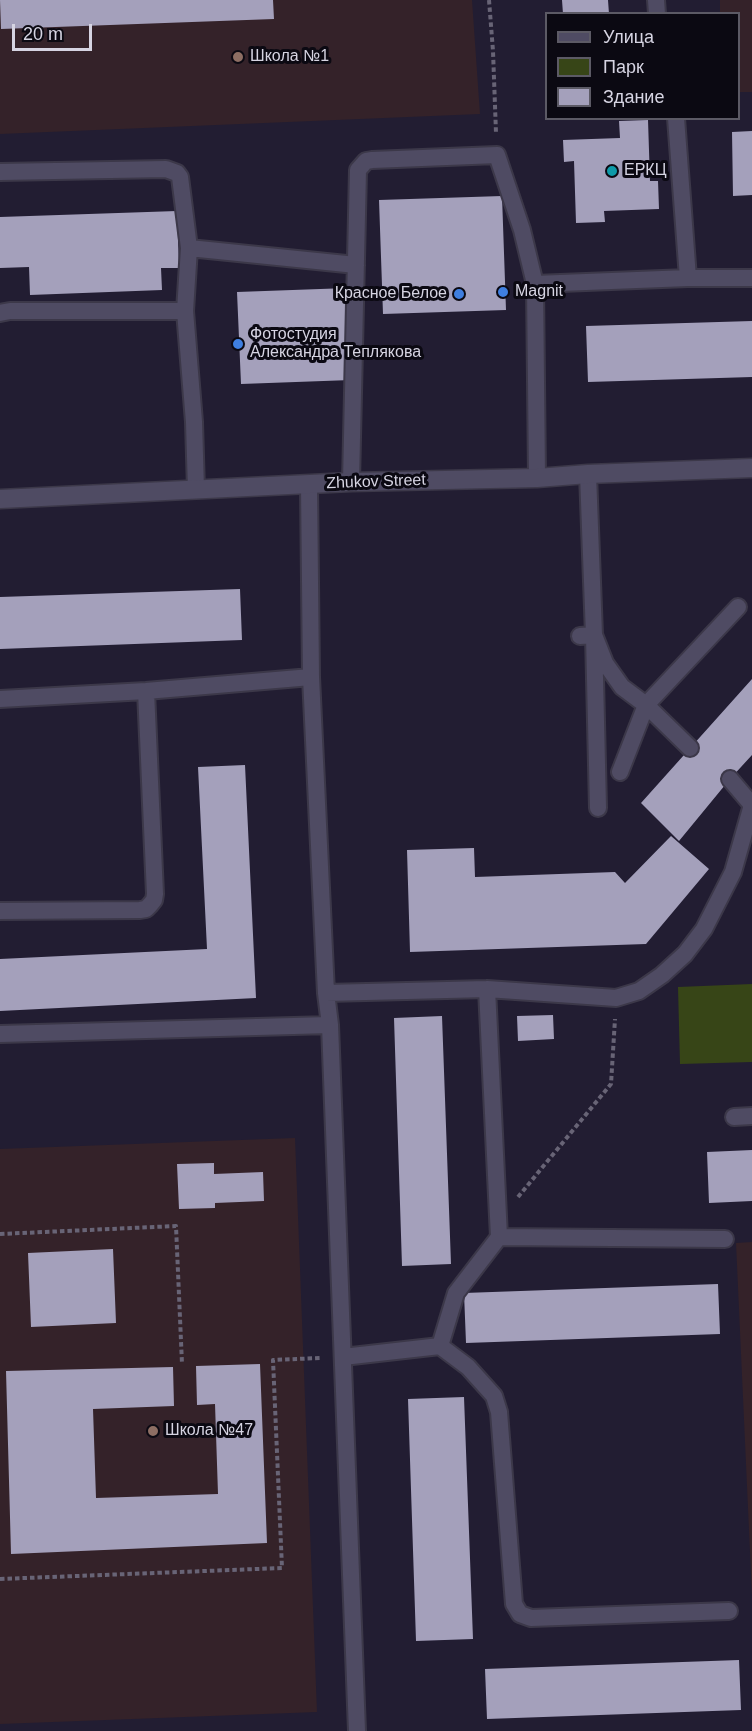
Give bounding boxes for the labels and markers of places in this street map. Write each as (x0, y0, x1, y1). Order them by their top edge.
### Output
place label: Школа №1 (250, 47, 329, 67)
marker: Школа №1 (231, 50, 245, 64)
place label: ЕРКЦ (624, 161, 666, 181)
marker: ЕРКЦ (605, 164, 619, 178)
place label: Magnit (515, 282, 563, 302)
place label: Красное Белое (335, 284, 447, 304)
marker: Magnit (496, 285, 510, 299)
marker: Красное Белое (452, 287, 466, 301)
place label: Фотостудия Александра Теплякова (250, 325, 421, 363)
marker: Фотостудия Александра Теплякова (231, 337, 245, 351)
place label: Школа №47 (165, 1421, 253, 1441)
marker: Школа №47 (146, 1424, 160, 1438)

